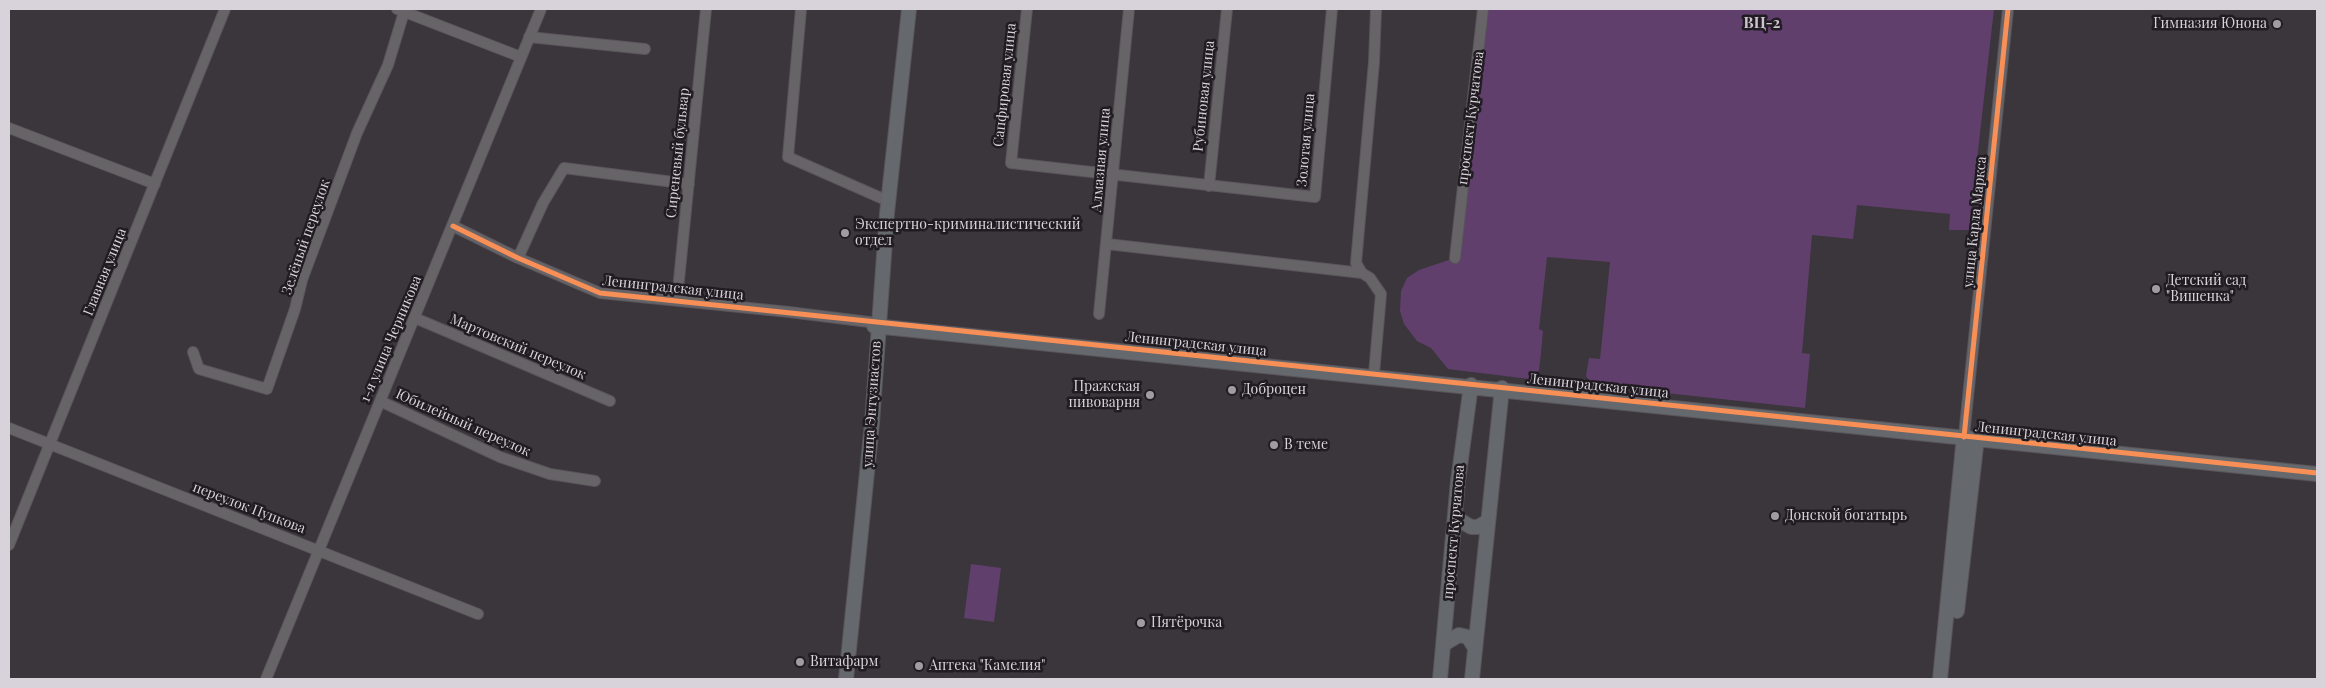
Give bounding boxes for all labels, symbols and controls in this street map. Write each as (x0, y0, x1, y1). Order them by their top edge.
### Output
district label: ВЦ-2 (1744, 14, 1780, 32)
place label: Гимназия Юнона (2153, 16, 2267, 32)
marker: Гимназия Юнона (2271, 18, 2283, 30)
street label: Сапфировая улица (990, 22, 1020, 148)
street label: Рубиновая улица (1190, 40, 1218, 152)
street label: проспект Курчатова (1454, 50, 1488, 186)
street label: Сиреневый бульвар (663, 87, 693, 219)
street label: Золотая улица (1294, 93, 1318, 187)
street label: Алмазная улица (1088, 107, 1114, 213)
street label: улица Карла Маркса (1960, 155, 1990, 289)
street label: Зелёный переулок (278, 177, 334, 297)
place label: Экспертно-криминалистический отдел (855, 217, 1080, 250)
street label: Главная улица (80, 226, 130, 318)
marker: Экспертно-криминалистический отдел (839, 227, 851, 239)
street label: Ленинградская улица (602, 272, 744, 304)
street label: 1-я улица Черникова (357, 273, 425, 405)
place label: Детский сад "Вишенка" (2166, 273, 2246, 306)
marker: Детский сад "Вишенка" (2150, 283, 2162, 295)
street label: Мартовский переулок (448, 311, 588, 383)
street label: Ленинградская улица (1125, 328, 1267, 360)
street label: улица Энтузиастов (859, 340, 885, 468)
street label: Ленинградская улица (1527, 370, 1669, 402)
place label: Пражская пивоварня (1069, 379, 1140, 412)
place label: Доброцен (1242, 382, 1306, 398)
marker: Доброцен (1226, 384, 1238, 396)
street label: Юбилейный переулок (393, 386, 533, 460)
marker: Пражская пивоварня (1144, 389, 1156, 401)
street label: Ленинградская улица (1975, 418, 2117, 450)
place label: В теме (1284, 437, 1328, 453)
marker: В теме (1268, 439, 1280, 451)
street label: проспект Курчатова (1440, 464, 1468, 600)
street label: переулок Пупкова (190, 479, 308, 537)
place label: Донской богатырь (1785, 508, 1907, 524)
marker: Донской богатырь (1769, 510, 1781, 522)
place label: Пятёрочка (1151, 615, 1222, 631)
marker: Пятёрочка (1135, 617, 1147, 629)
place label: Витафарм (810, 654, 878, 670)
marker: Витафарм (794, 656, 806, 668)
place label: Аптека "Камелия" (929, 658, 1045, 674)
marker: Аптека "Камелия" (913, 660, 925, 672)

